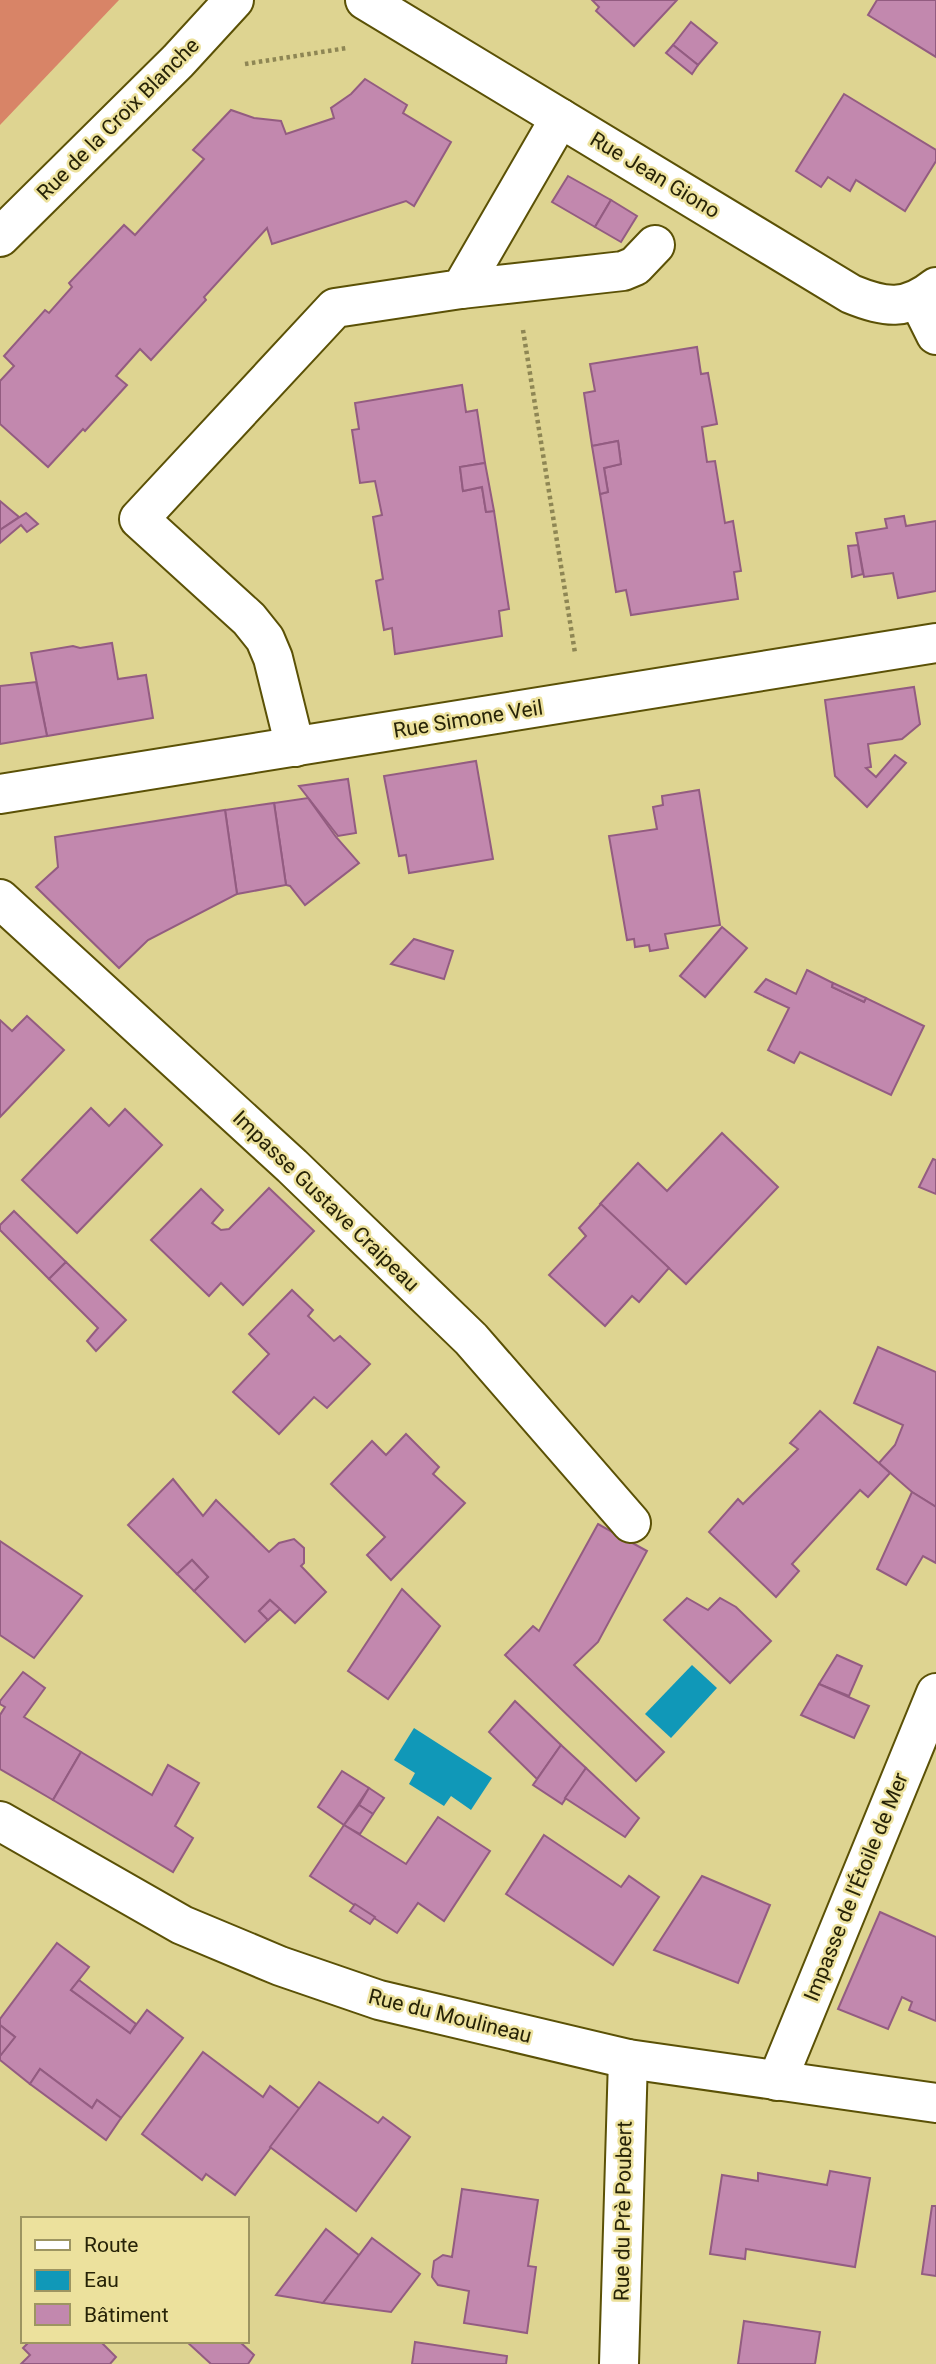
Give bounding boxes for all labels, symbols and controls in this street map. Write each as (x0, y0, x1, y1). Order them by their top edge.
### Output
street label: Rue de la Croix Blanche (32, 33, 204, 205)
street label: Rue Jean Giono (586, 127, 724, 223)
street label: Rue Simone Veil (392, 695, 544, 743)
street label: Impasse Gustave Craipeau (228, 1106, 424, 1296)
street label: Impasse de l'Étoile de Mer (799, 1769, 913, 2005)
street label: Rue du Moulineau (366, 1984, 534, 2048)
street label: Rue du Prè Poubert (609, 2121, 637, 2301)
legend (21, 2217, 248, 2343)
text: Route (84, 2233, 139, 2257)
text: Eau (84, 2268, 119, 2292)
text: Bâtiment (84, 2303, 169, 2327)

